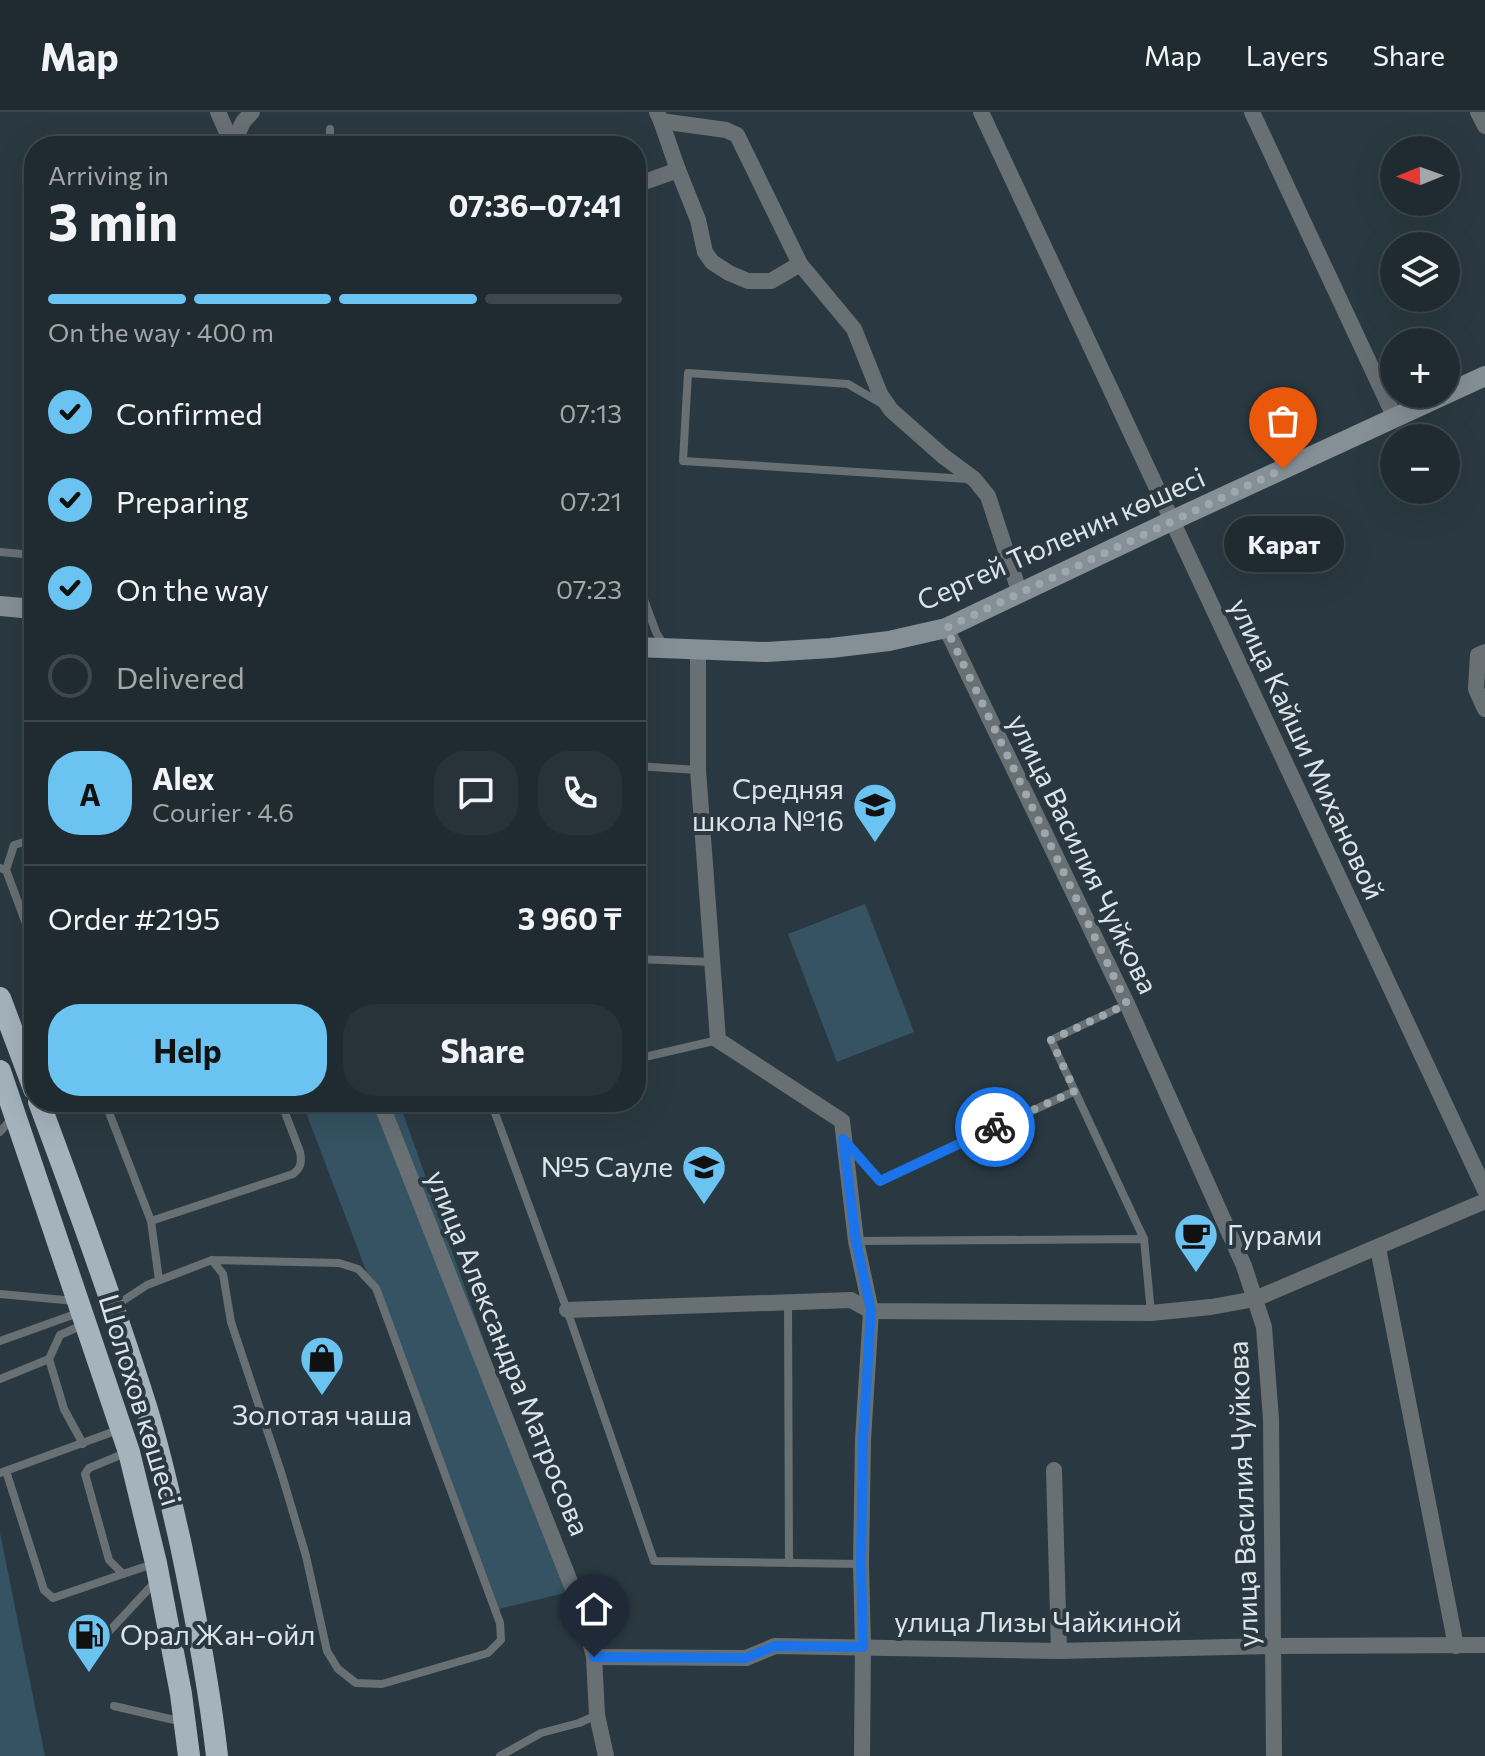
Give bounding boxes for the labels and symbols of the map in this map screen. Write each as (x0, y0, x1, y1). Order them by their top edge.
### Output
north arrow (1380, 136, 1460, 216)
pin (1249, 387, 1317, 469)
street label: Сергей Тюленин көшесі (911, 459, 1210, 617)
callout: Карат (1223, 517, 1343, 573)
street label: улица Кайши Михановой (1223, 592, 1393, 905)
street label: улица Василия Чуйкова (1001, 708, 1166, 999)
place label: Средняя школа №16 (692, 771, 844, 837)
school or university icon: Средняя школа №16 (851, 781, 899, 844)
courier (955, 1087, 1035, 1167)
school or university icon: №5 Сауле (680, 1143, 728, 1206)
place label: №5 Сауле (541, 1149, 673, 1183)
street label: улица Александра Матросова (420, 1165, 598, 1540)
cafe icon: Гурами (1172, 1211, 1220, 1274)
place label: Гурами (1227, 1217, 1322, 1251)
street label: Шолохов көшесі (93, 1290, 189, 1510)
shop icon: Золотая чаша (298, 1334, 346, 1397)
street label: улица Василия Чуйкова (1220, 1340, 1264, 1648)
place label: Золотая чаша (232, 1397, 412, 1431)
pin (560, 1575, 628, 1657)
street label: улица Лизы Чайкиной (894, 1604, 1182, 1638)
fuel station icon: Орал Жан-ойл (65, 1611, 113, 1674)
place label: Орал Жан-ойл (120, 1617, 315, 1651)

